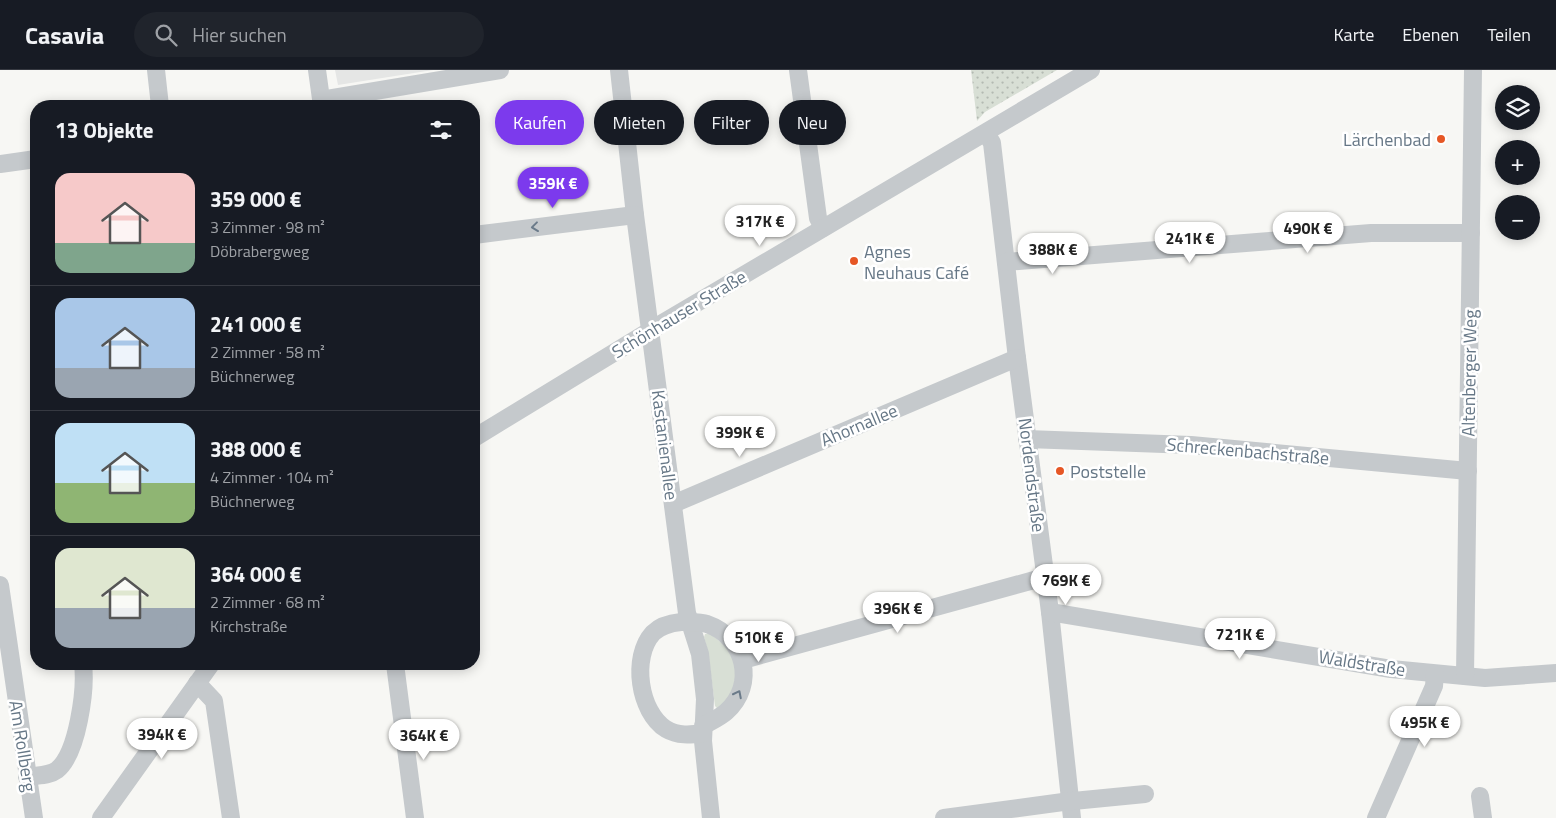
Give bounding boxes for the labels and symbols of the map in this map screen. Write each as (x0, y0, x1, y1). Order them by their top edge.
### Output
place label: Lärchenbad (1343, 126, 1431, 153)
marker: Lärchenbad (1435, 133, 1447, 145)
pin: 359K € (512, 166, 594, 209)
pin: 317K € (719, 204, 801, 247)
pin: 490K € (1267, 212, 1349, 254)
one-way arrow (530, 221, 538, 232)
pin: 241K € (1149, 222, 1231, 264)
pin: 388K € (1012, 232, 1094, 275)
place label: Agnes Neuhaus Café (864, 238, 969, 286)
marker: Agnes Neuhaus Café (848, 255, 860, 267)
street label: Schönhauser Straße (607, 263, 751, 365)
street label: Altenberger Weg (1454, 309, 1484, 437)
street label: Kastanienallee (645, 388, 685, 502)
street label: Ahornallee (816, 397, 902, 453)
pin: 399K € (699, 416, 781, 458)
street label: Nordendstraße (1012, 416, 1052, 534)
street label: Schreckenbachstraße (1166, 430, 1330, 472)
place label: Poststelle (1070, 458, 1146, 485)
marker: Poststelle (1054, 465, 1066, 477)
pin: 769K € (1025, 564, 1107, 606)
pin: 396K € (857, 592, 939, 634)
pin: 721K € (1199, 618, 1281, 660)
pin: 510K € (718, 620, 800, 663)
street label: Waldstraße (1317, 643, 1407, 683)
one-way arrow (732, 690, 742, 699)
street label: Am Rollberg (2, 698, 44, 794)
pin: 495K € (1384, 706, 1466, 748)
pin: 394K € (121, 718, 203, 760)
pin: 364K € (383, 718, 465, 761)

